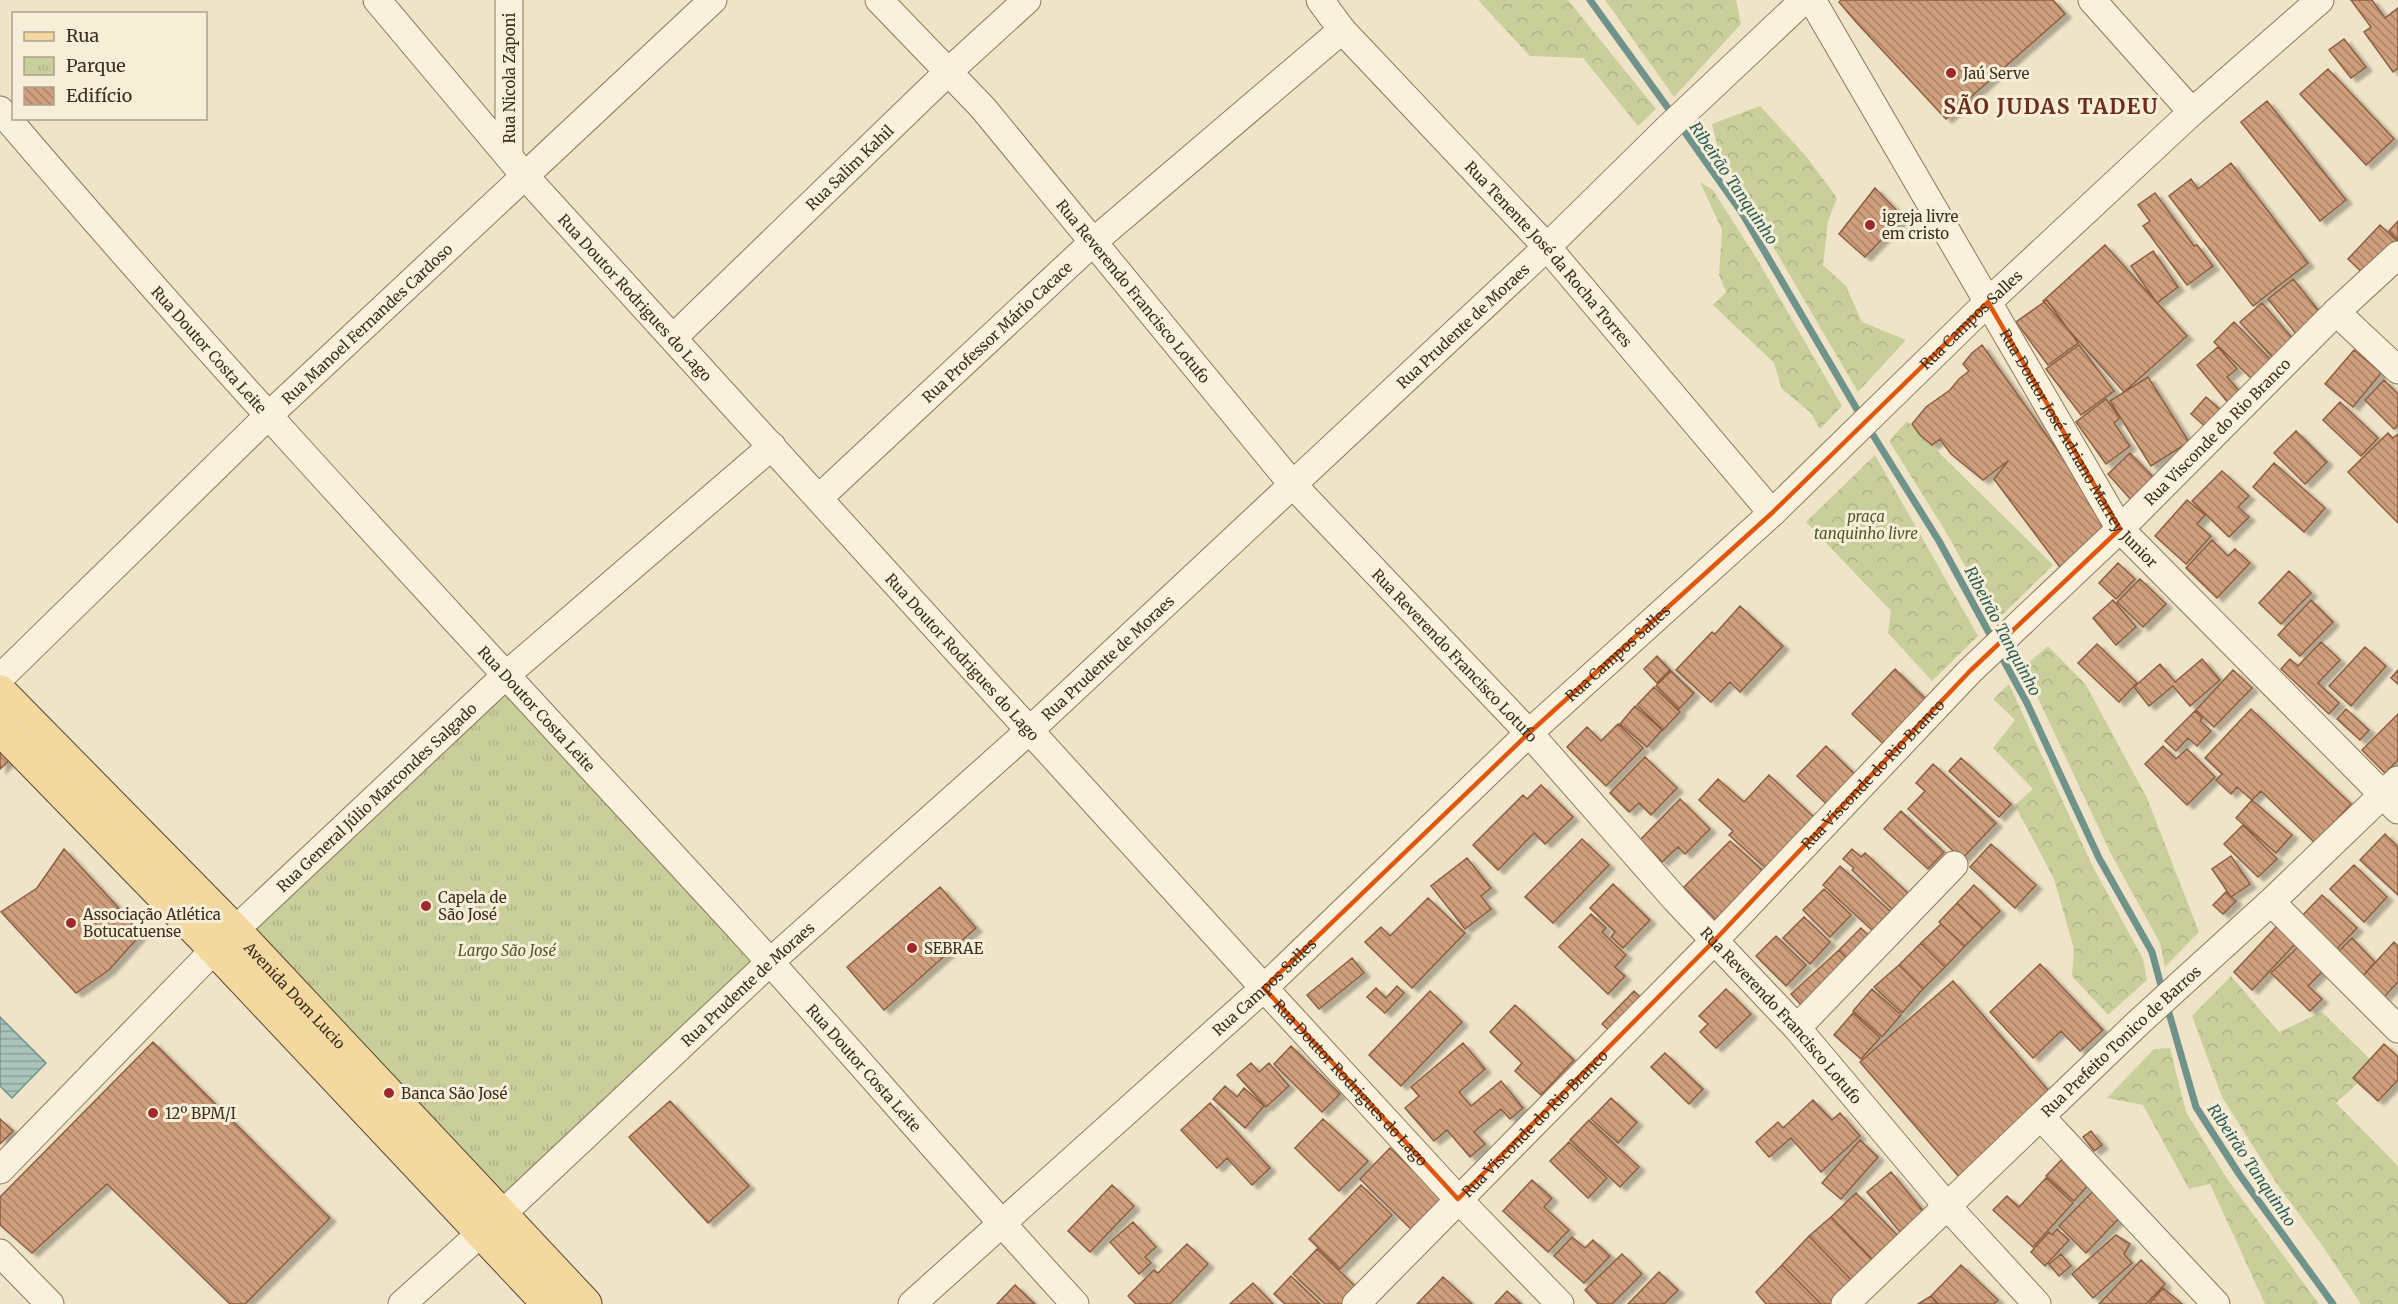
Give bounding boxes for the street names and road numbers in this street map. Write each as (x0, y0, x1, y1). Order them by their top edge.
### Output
street label: Rua Nicola Zaponi (500, 12, 519, 143)
street label: Rua Salim Kahil (802, 120, 897, 214)
street label: Rua Tenente José da Rocha Torres (1461, 157, 1637, 351)
street label: Rua Reverendo Francisco Lotufo (1053, 195, 1215, 387)
street label: Rua Doutor Rodrigues do Lago (554, 210, 717, 385)
street label: Rua Manoel Fernandes Cardoso (277, 239, 456, 408)
street label: Rua Professor Mário Cacace (918, 257, 1076, 407)
street label: Rua Prudente de Moraes (1392, 259, 1533, 392)
street label: Rua Campos Salles (1915, 266, 2026, 373)
street label: Rua Doutor Costa Leite (148, 282, 271, 417)
street label: Rua Doutor José Adriano Marrey Junior (1996, 325, 2162, 571)
street label: Rua Visconde do Rio Branco (2140, 354, 2294, 509)
street label: Rua Reverendo Francisco Lotufo (1368, 565, 1542, 746)
street label: Rua Doutor Rodrigues do Lago (882, 569, 1044, 745)
street label: Rua Prudente de Moraes (1037, 591, 1178, 724)
street label: Rua Campos Salles (1561, 601, 1674, 705)
street label: Rua Doutor Costa Leite (474, 642, 599, 775)
street label: Rua Visconde do Rio Branco (1797, 695, 1948, 853)
street label: Rua General Júlio Marcondes Salgado (272, 698, 481, 896)
street label: Rua Prudente de Moraes (677, 918, 818, 1050)
street label: Rua Reverendo Francisco Lotufo (1697, 923, 1866, 1108)
street label: Rua Campos Salles (1208, 934, 1320, 1040)
street label: Avenida Dom Lucio (240, 937, 350, 1053)
street label: Rua Prefeito Tonico de Barros (2037, 961, 2205, 1121)
street label: Rua Doutor Rodrigues do Lago (1269, 995, 1432, 1170)
street label: Rua Doutor Costa Leite (803, 1000, 926, 1136)
street label: Rua Visconde do Rio Branco (1457, 1045, 1611, 1201)

